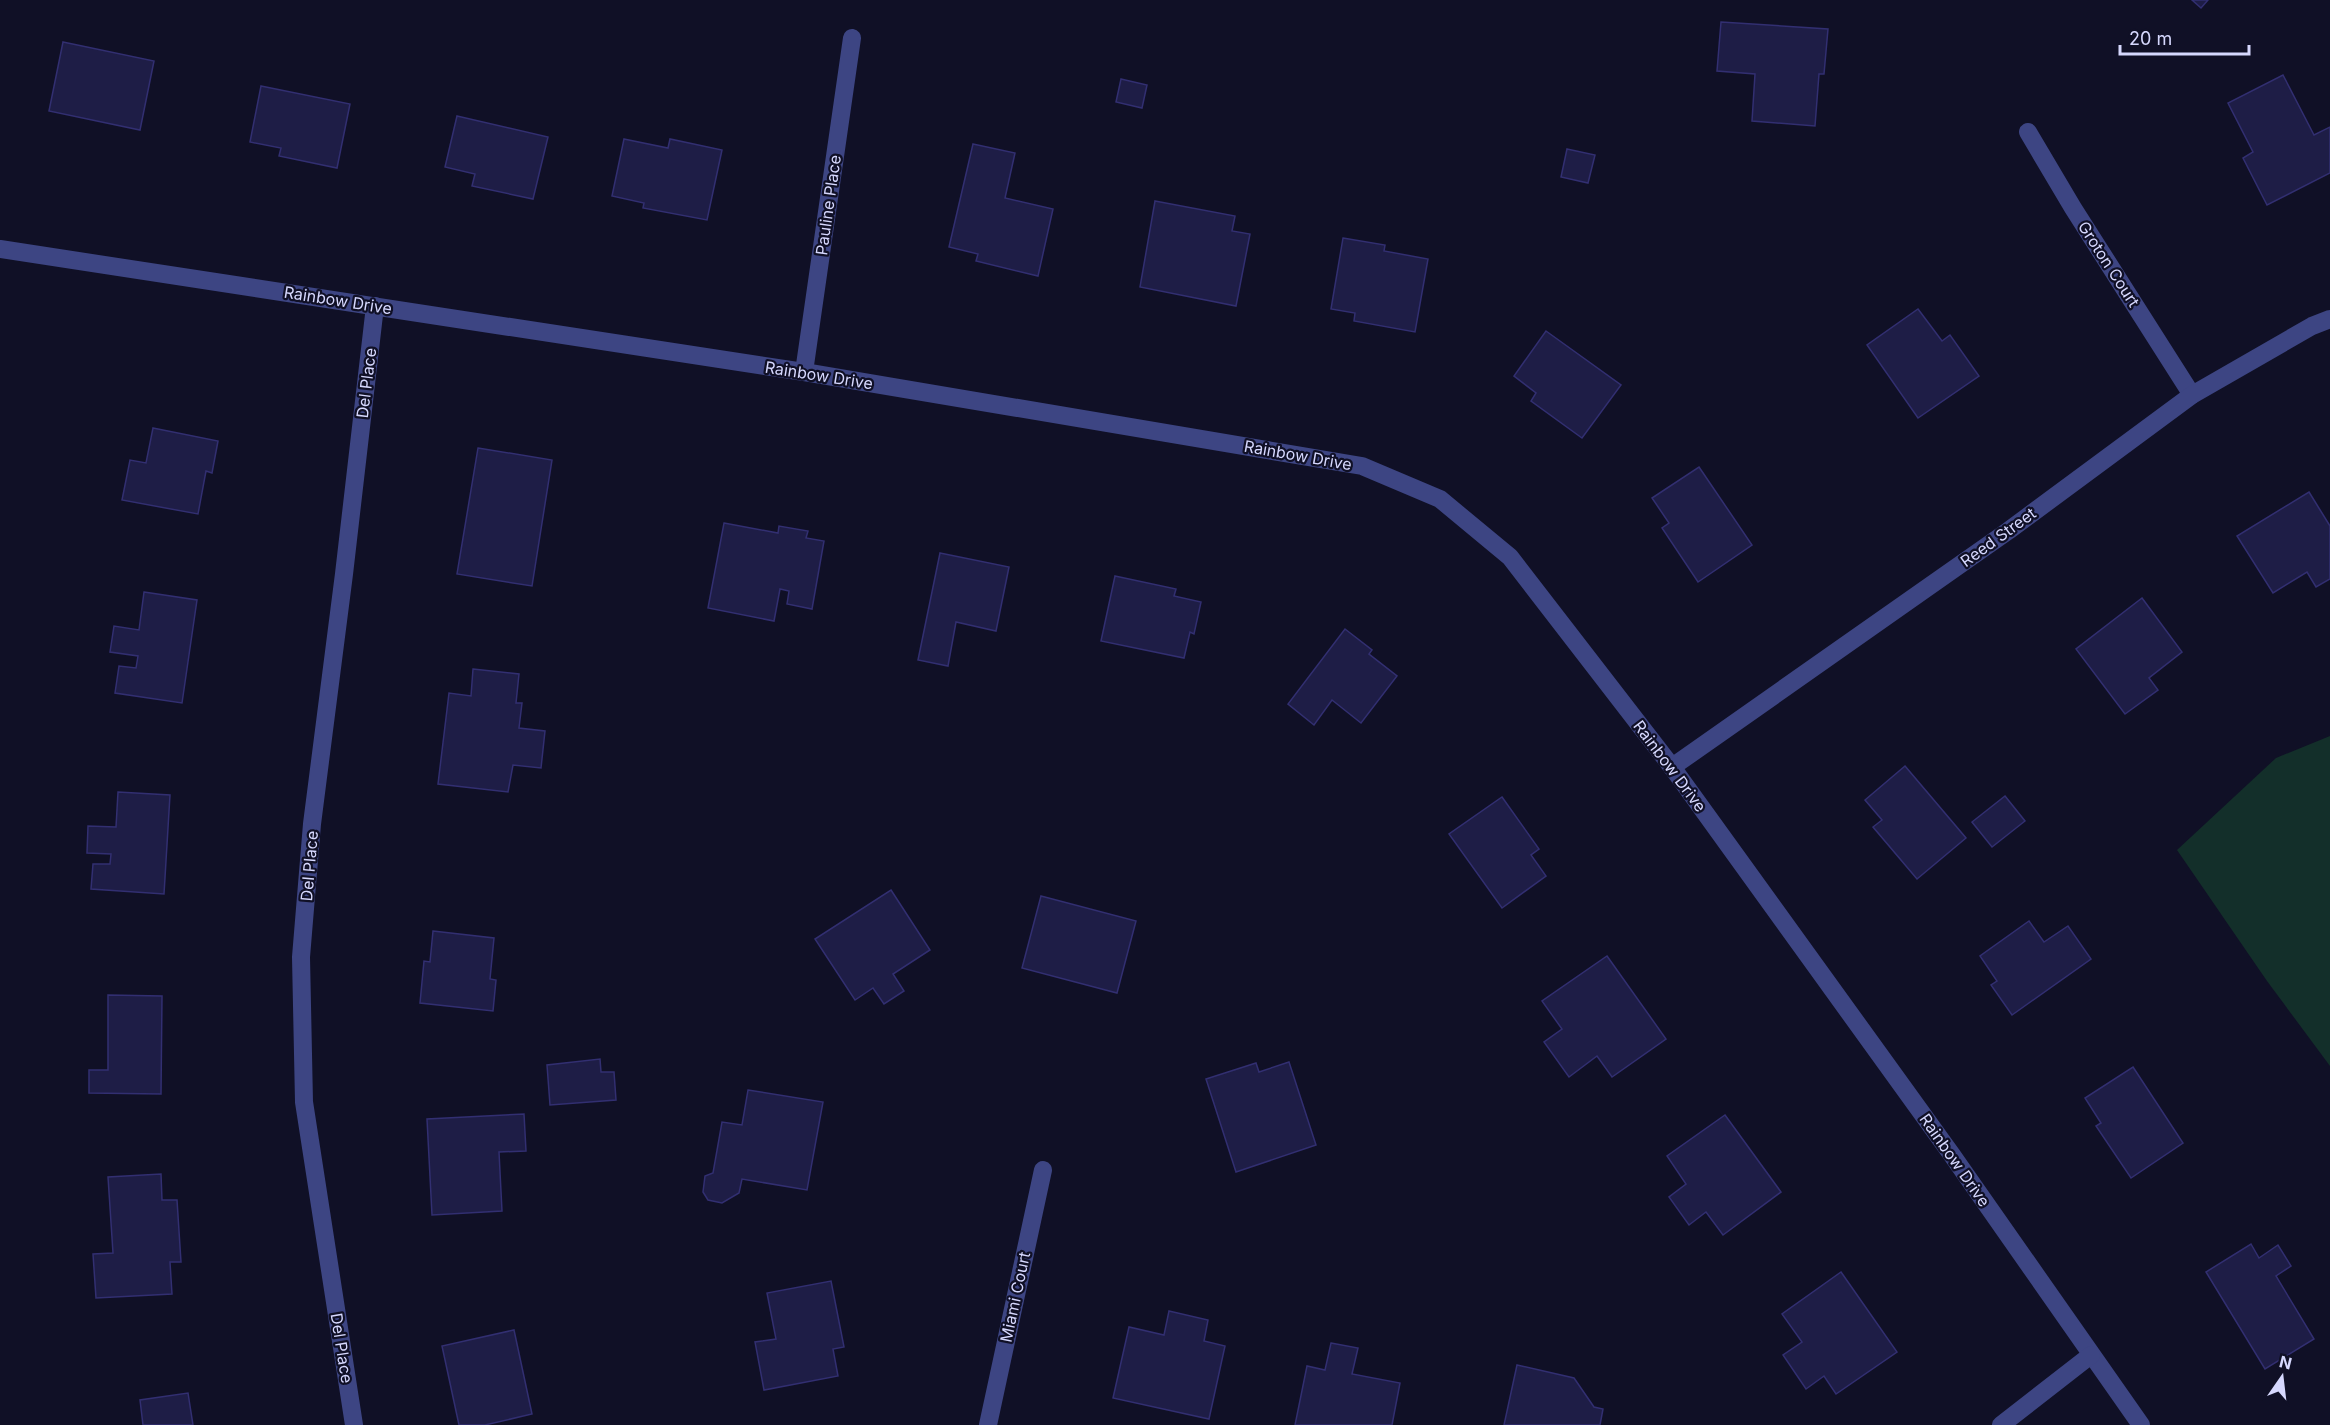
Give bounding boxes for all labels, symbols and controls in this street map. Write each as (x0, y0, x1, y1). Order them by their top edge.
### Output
scale bar (2120, 18, 2249, 56)
text: 20 m (2129, 28, 2172, 49)
street label: Pauline Place (811, 153, 845, 257)
street label: Groton Court (2074, 217, 2144, 311)
street label: Rainbow Drive (283, 282, 393, 318)
street label: Del Place (352, 347, 380, 419)
street label: Rainbow Drive (764, 357, 874, 393)
street label: Rainbow Drive (1243, 436, 1353, 474)
street label: Reed Street (1956, 503, 2040, 571)
street label: Rainbow Drive (1629, 716, 1711, 816)
street label: Del Place (296, 830, 322, 902)
street label: Rainbow Drive (1916, 1110, 1994, 1210)
street label: Miami Court (996, 1250, 1034, 1344)
street label: Del Place (327, 1311, 357, 1385)
north arrow (2252, 1347, 2312, 1407)
text: N (2277, 1351, 2294, 1374)

